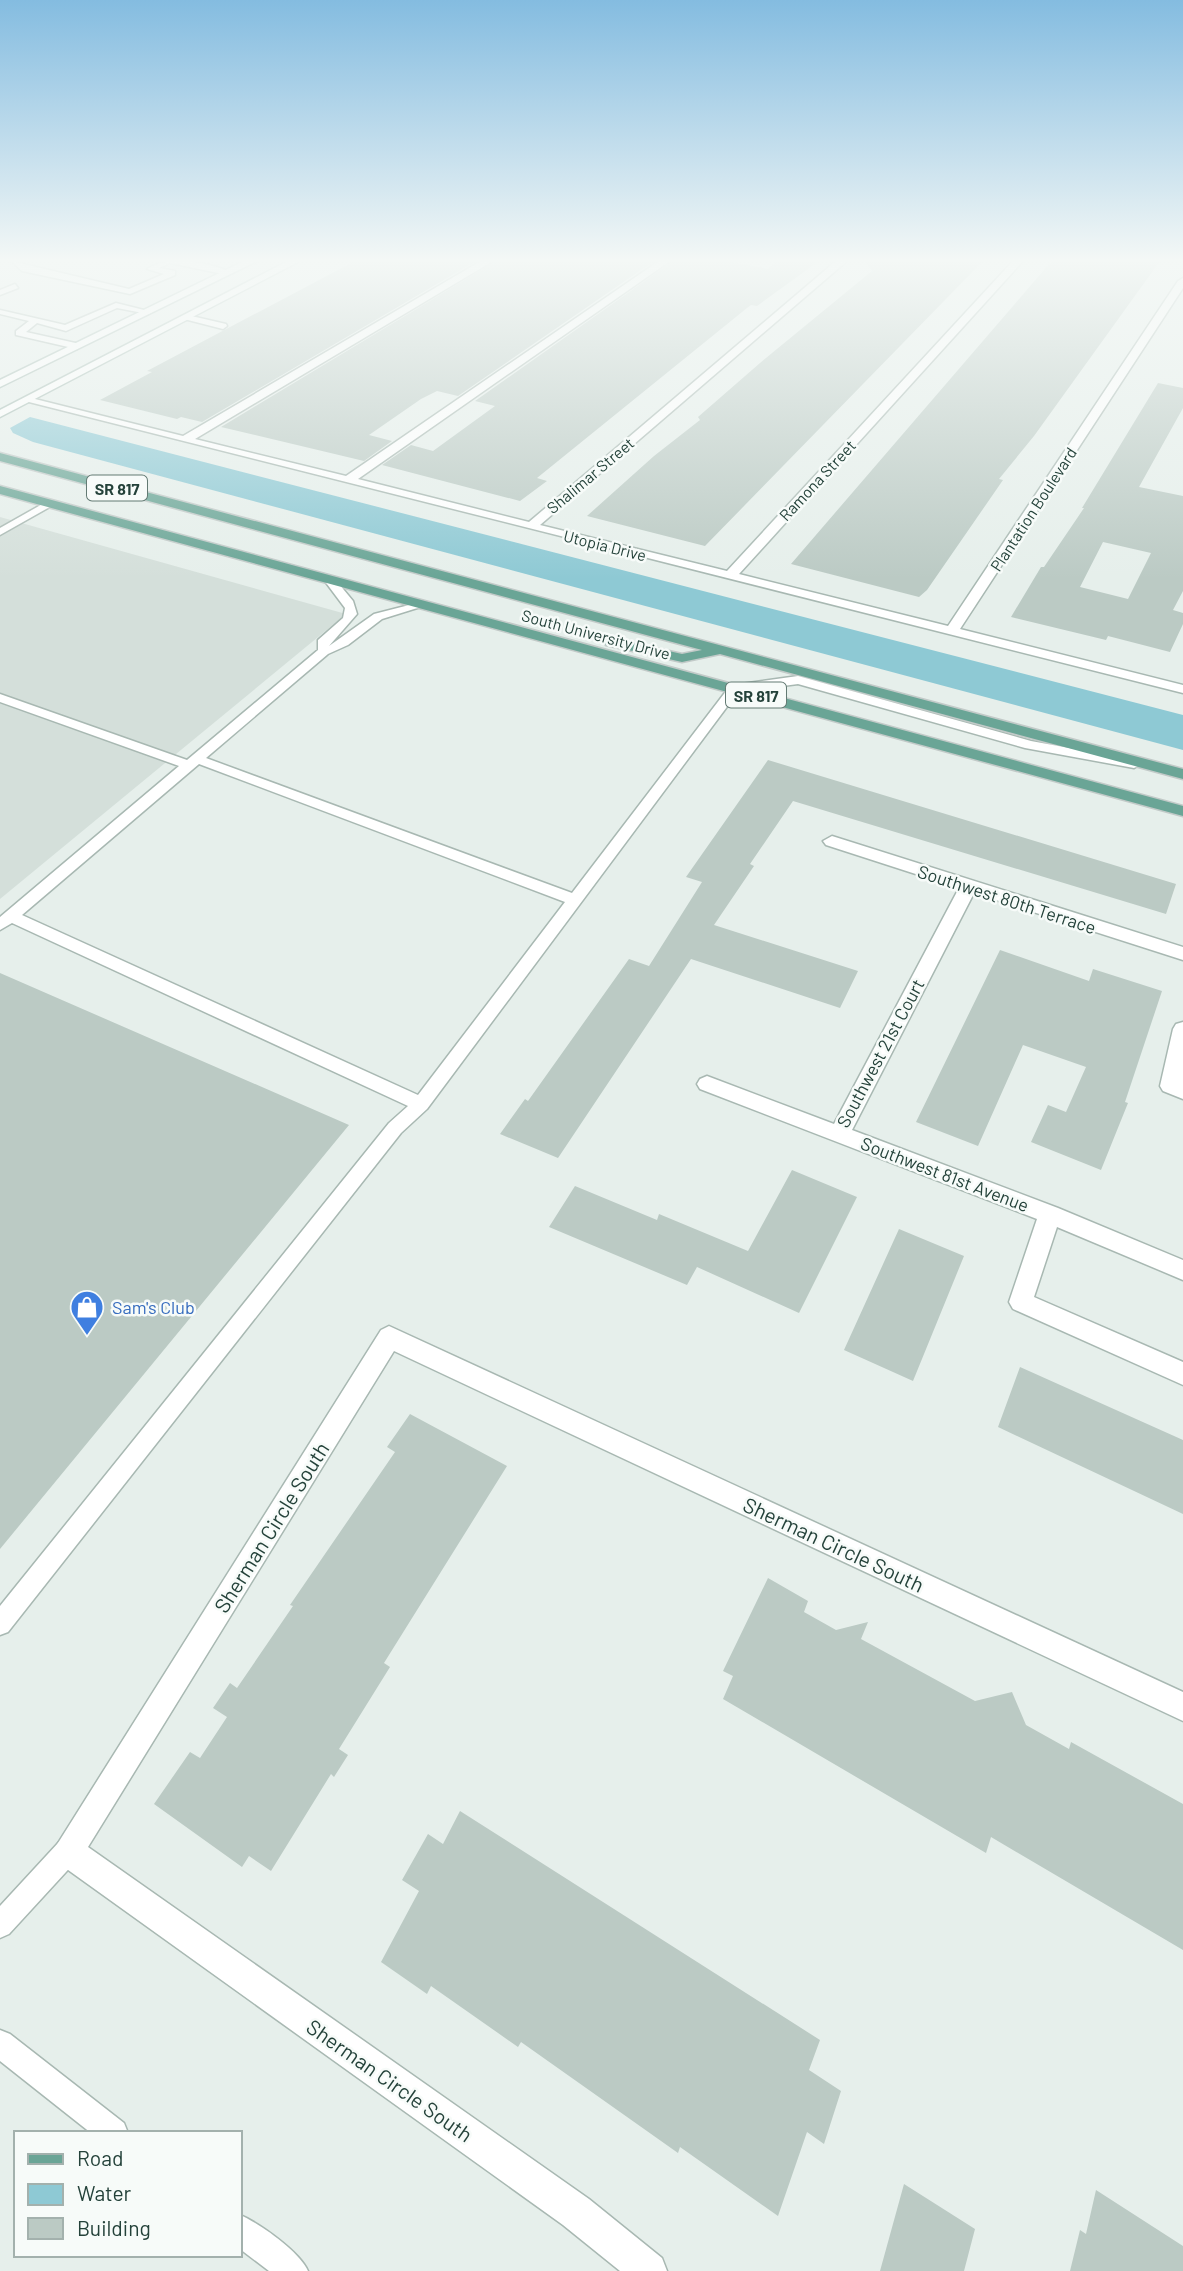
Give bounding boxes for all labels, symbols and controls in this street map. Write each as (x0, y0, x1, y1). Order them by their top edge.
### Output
street label: Shalimar Street (543, 433, 637, 517)
street label: Ramona Street (775, 436, 859, 524)
street label: Plantation Boulevard (986, 444, 1080, 574)
road number: SR 817 (87, 475, 147, 500)
street label: Utopia Drive (562, 526, 648, 564)
street label: South University Drive (520, 605, 672, 663)
road number: SR 817 (726, 682, 786, 708)
street label: Southwest 80th Terrace (915, 860, 1099, 938)
street label: Southwest 21st Court (832, 975, 928, 1131)
street label: Southwest 81st Avenue (858, 1132, 1032, 1216)
shop icon: Sam's Club (68, 1288, 106, 1337)
place label: Sam's Club (112, 1296, 195, 1318)
street label: Sherman Circle South (208, 1437, 334, 1617)
street label: Sherman Circle South (740, 1491, 928, 1597)
street label: Sherman Circle South (302, 2013, 478, 2147)
legend (14, 2131, 242, 2257)
text: Road (77, 2145, 123, 2170)
text: Water (77, 2180, 132, 2205)
text: Building (77, 2215, 151, 2240)

